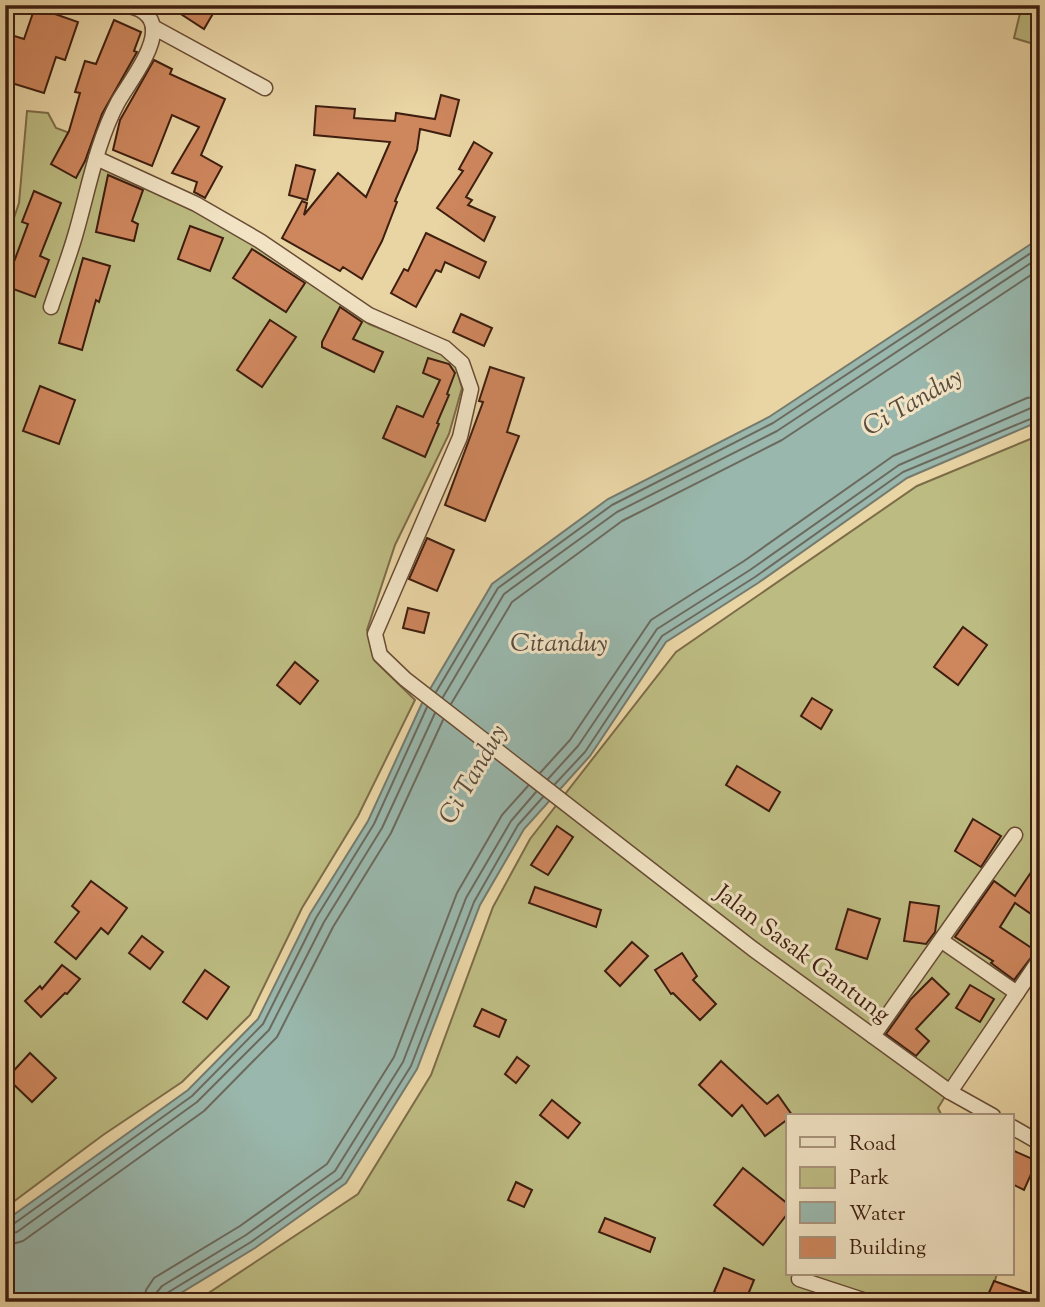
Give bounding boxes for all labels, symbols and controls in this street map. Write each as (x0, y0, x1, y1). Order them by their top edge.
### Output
water label: Ci Tanduy (856, 360, 970, 446)
water label: Citanduy (510, 626, 608, 663)
water label: Ci Tanduy (431, 718, 517, 832)
street label: Jalan Sasak Gantung (706, 877, 897, 1032)
legend (786, 1114, 1014, 1276)
text: Road (849, 1130, 896, 1160)
text: Park (849, 1164, 890, 1194)
text: Water (849, 1200, 906, 1230)
text: Building (849, 1234, 926, 1264)

